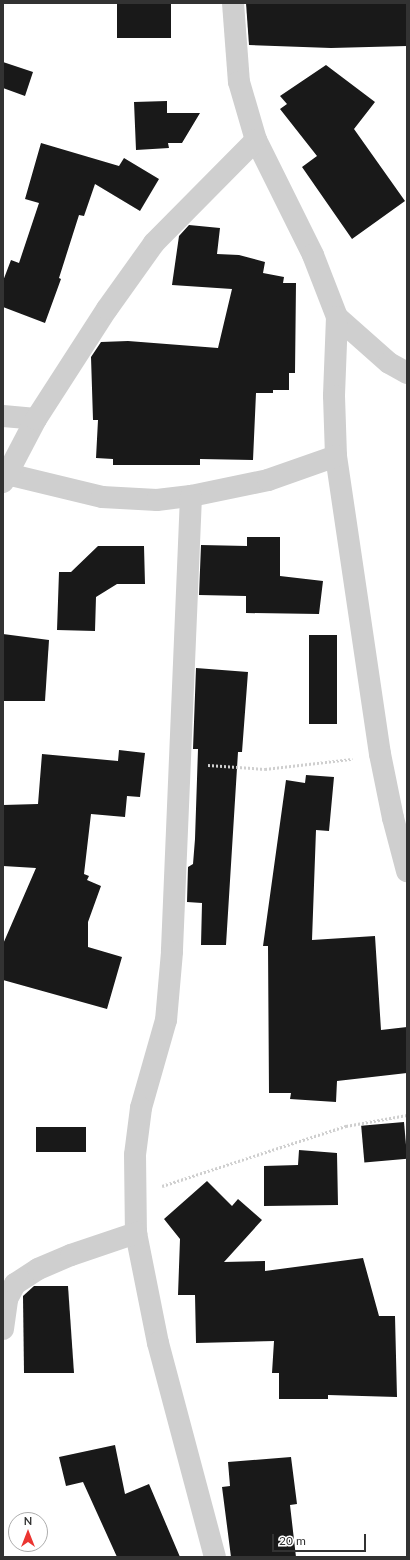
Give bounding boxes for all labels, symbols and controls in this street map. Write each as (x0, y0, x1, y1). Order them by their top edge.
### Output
north arrow (8, 1512, 48, 1552)
text: N (24, 1514, 32, 1527)
scale bar (274, 1526, 368, 1552)
text: 20 m (279, 1533, 306, 1548)

